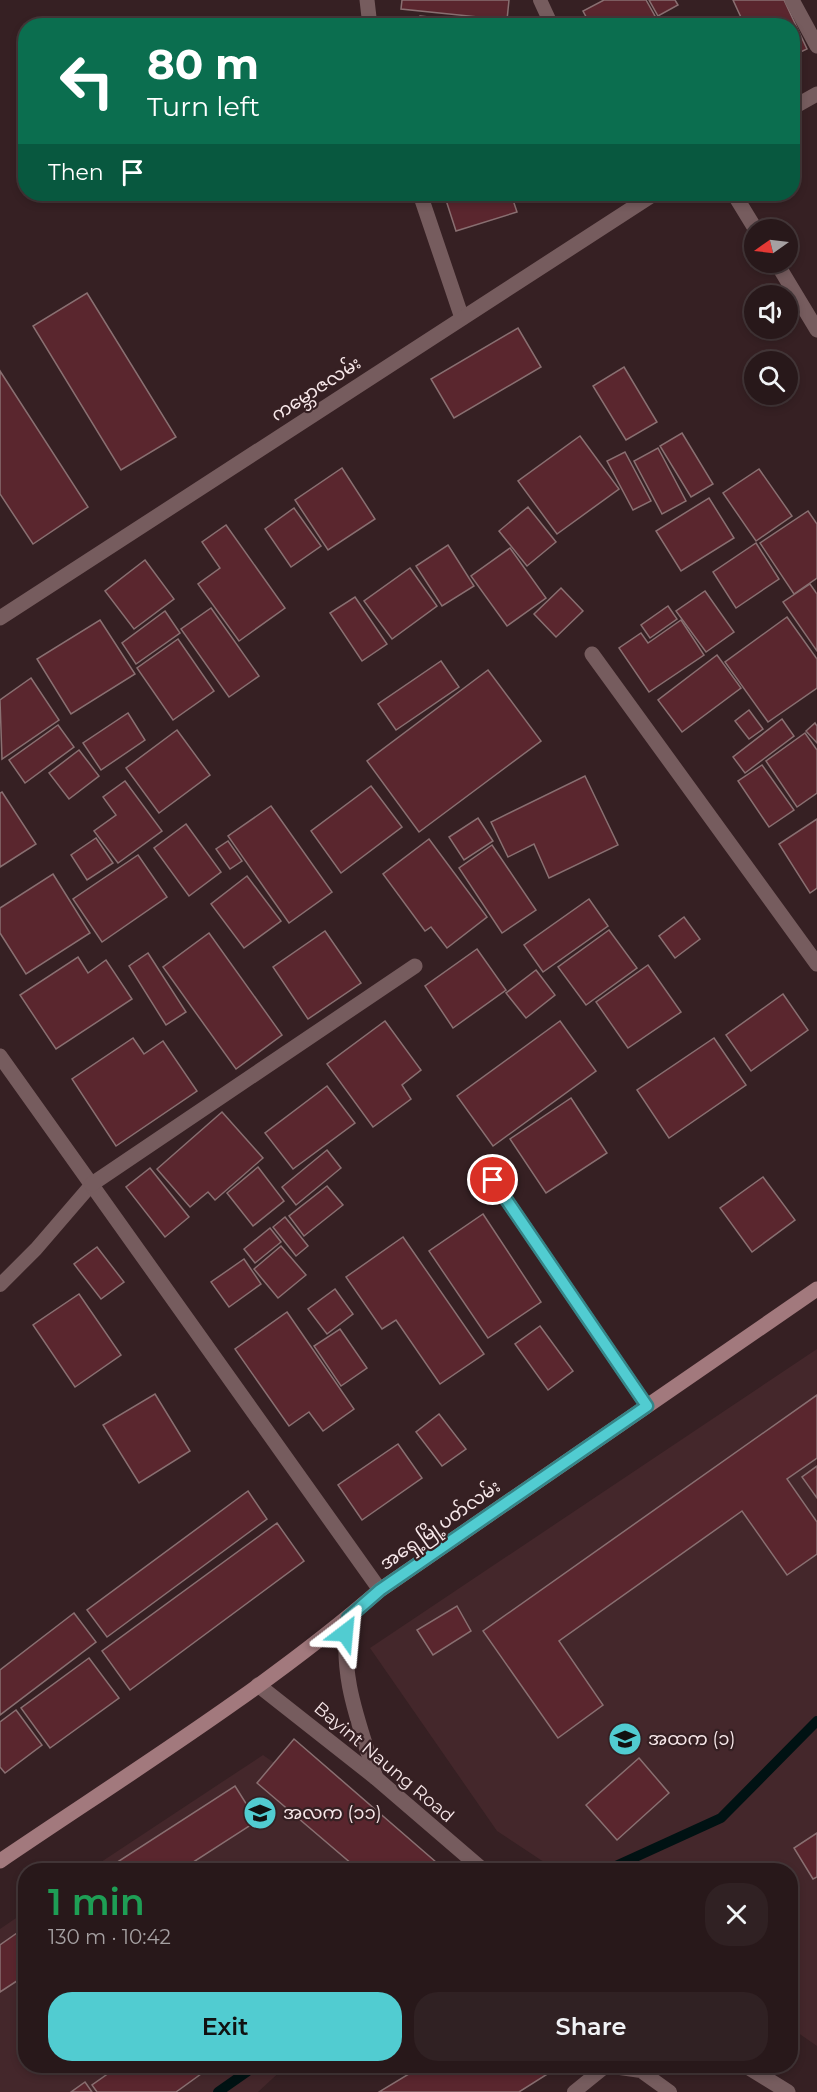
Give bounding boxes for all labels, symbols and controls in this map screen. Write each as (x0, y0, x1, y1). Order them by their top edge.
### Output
text: 80 m (147, 38, 259, 90)
icon: left (48, 42, 126, 120)
text: Turn left (147, 90, 260, 123)
icon: arrive (116, 156, 149, 189)
text: Then (48, 159, 104, 186)
north arrow (744, 219, 798, 273)
map controls (744, 219, 798, 405)
button: sound (744, 285, 798, 339)
street label: ကမ္ဘောဇလမ်း (266, 350, 367, 430)
button: search (744, 351, 798, 405)
pin (467, 1154, 518, 1205)
icon: arrive (476, 1163, 509, 1196)
street label: အရှေ့မြို့ပတ်လမ်း (374, 1473, 507, 1578)
position arrow (313, 1601, 377, 1665)
street label: Bayint Naung Road (309, 1697, 459, 1827)
school or university icon: အထက (၁) (607, 1721, 643, 1757)
place label: အထက (၁) (648, 1728, 735, 1750)
school or university icon: အလက (၁၁) (242, 1795, 278, 1831)
place label: အလက (၁၁) (283, 1802, 382, 1824)
text: 1 min (48, 1880, 145, 1924)
button: close (705, 1883, 768, 1946)
text: 130 m · 10:42 (48, 1925, 171, 1949)
button: Exit (48, 1992, 402, 2061)
button: Share (414, 1992, 768, 2061)

